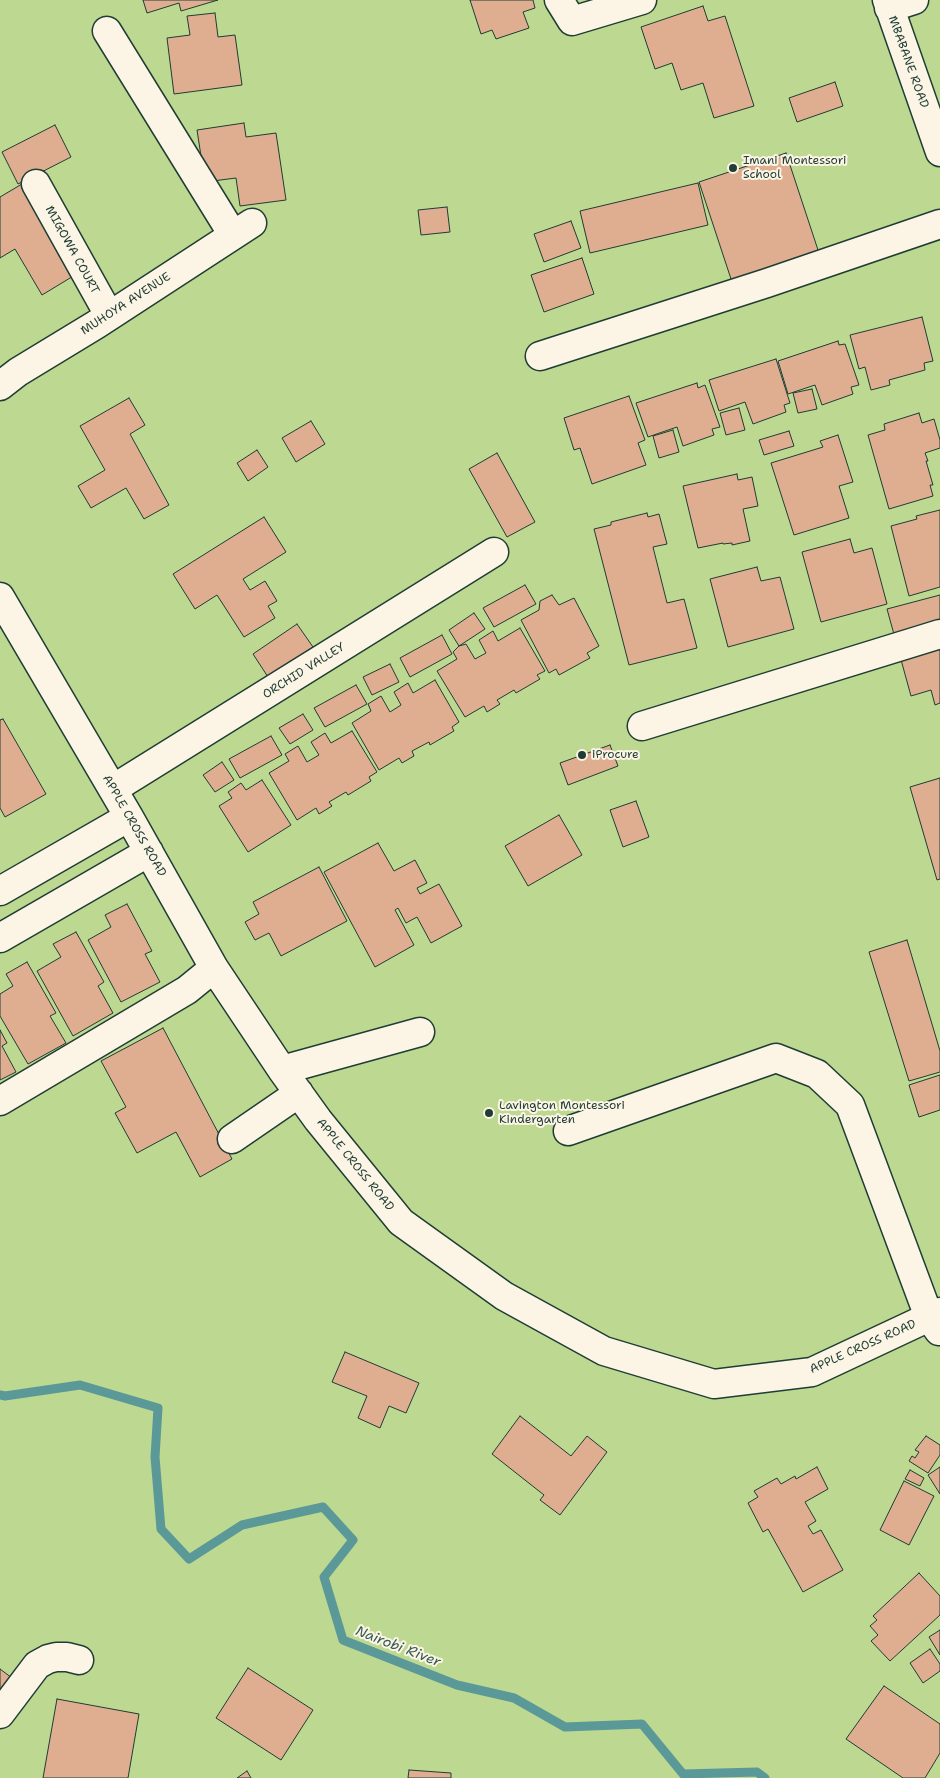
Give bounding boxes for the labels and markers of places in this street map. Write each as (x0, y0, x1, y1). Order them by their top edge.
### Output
place label: Imani Montessori School (743, 154, 846, 182)
marker: Imani Montessori School (727, 162, 739, 174)
place label: iProcure (592, 748, 639, 762)
marker: iProcure (576, 749, 588, 761)
place label: Lavington Montessori Kindergarten (499, 1099, 625, 1127)
marker: Lavington Montessori Kindergarten (483, 1107, 495, 1119)

